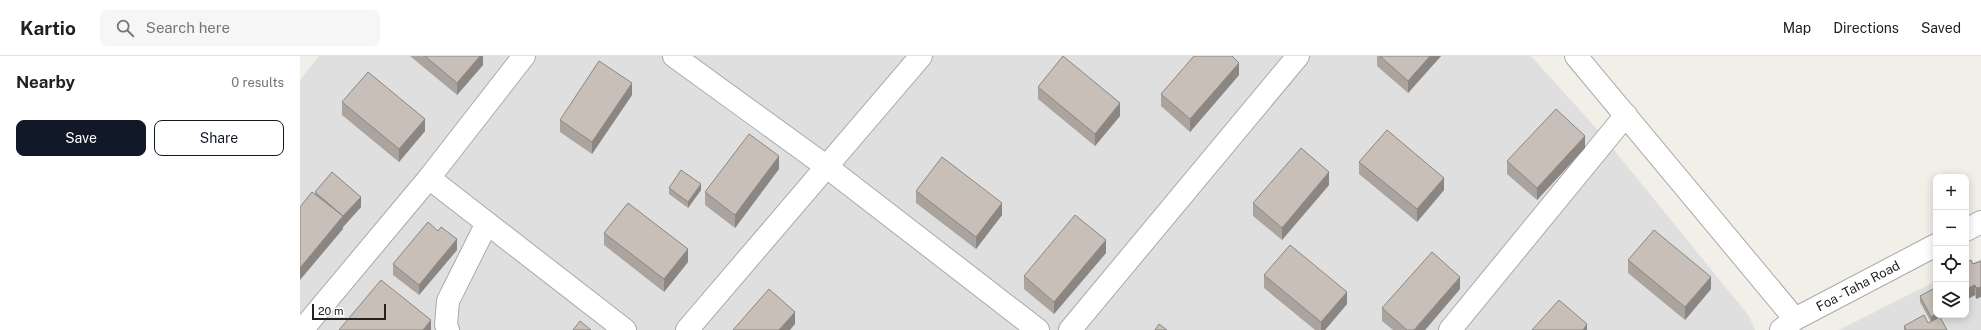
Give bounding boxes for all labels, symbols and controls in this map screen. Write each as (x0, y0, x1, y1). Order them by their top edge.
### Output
search box (100, 10, 380, 46)
text: Kartio (20, 17, 76, 39)
icon: search (114, 17, 136, 39)
text: Search here (146, 19, 230, 36)
text: Map (1783, 20, 1811, 36)
text: Directions (1833, 20, 1899, 36)
text: Saved (1921, 20, 1961, 36)
text: Nearby (16, 72, 75, 92)
text: 0 results (231, 75, 284, 90)
button: Save (16, 120, 146, 156)
button: Share (154, 120, 284, 156)
map controls (1933, 174, 1969, 318)
button: + (1933, 174, 1969, 210)
button: − (1933, 210, 1969, 246)
button: locate (1933, 246, 1969, 282)
street label: Foa - Taha Road (1814, 258, 1902, 314)
button: layers (1933, 282, 1969, 318)
scale bar (312, 302, 386, 321)
text: 20 m (318, 305, 343, 317)

